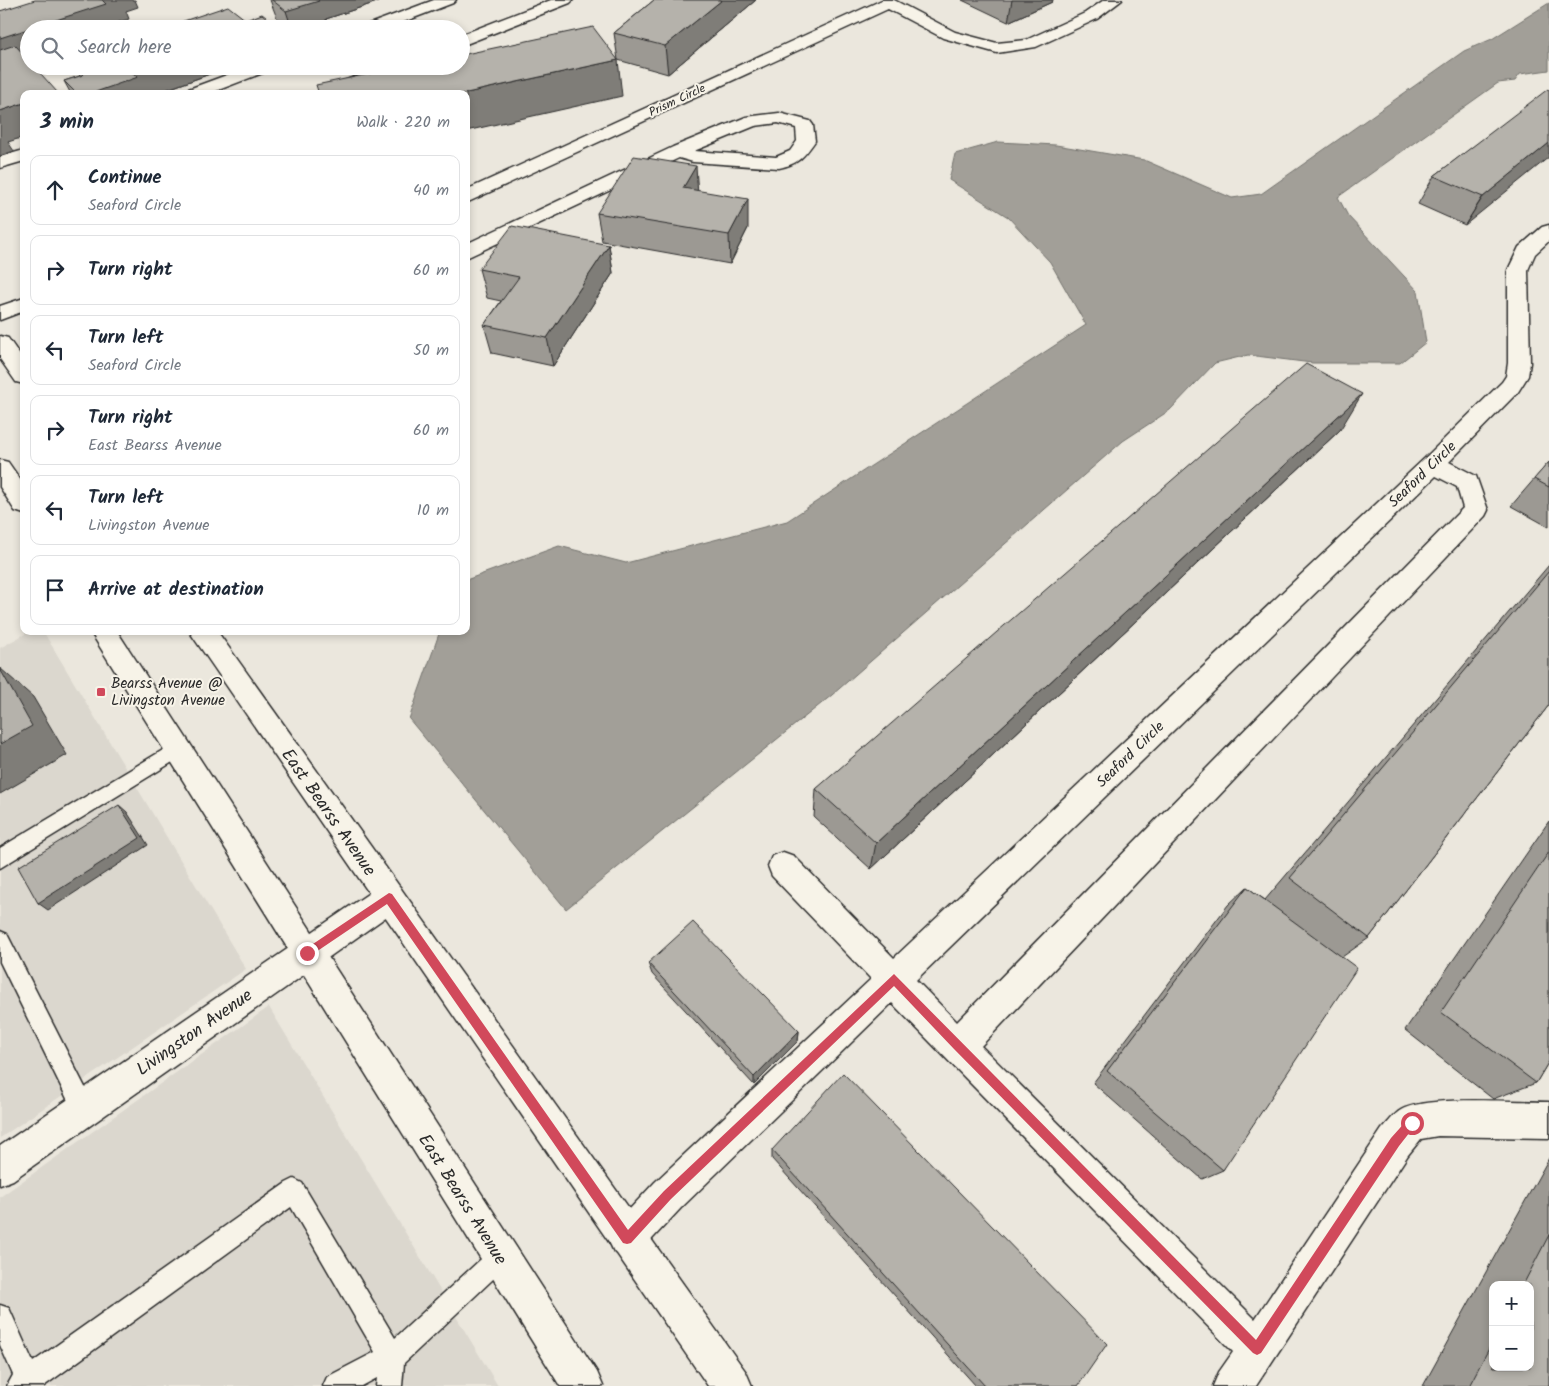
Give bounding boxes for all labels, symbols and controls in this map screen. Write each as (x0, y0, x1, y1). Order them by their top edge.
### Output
search box (20, 20, 470, 75)
text: Search here (78, 33, 172, 63)
icon: search (38, 34, 66, 62)
street label: Prism Circle (646, 79, 709, 122)
text: 3 min (40, 106, 94, 139)
text: Walk · 220 m (356, 110, 450, 135)
text: Continue (88, 163, 161, 193)
icon: ahead (41, 176, 69, 204)
text: 40 m (413, 178, 449, 203)
text: Seaford Circle (88, 193, 181, 218)
text: Turn right (88, 255, 173, 285)
icon: right (41, 256, 69, 284)
text: 60 m (413, 258, 449, 283)
text: Turn left (88, 323, 163, 353)
icon: left (41, 336, 69, 364)
text: 50 m (413, 338, 449, 363)
text: Seaford Circle (88, 353, 181, 378)
text: Turn right (88, 403, 173, 433)
icon: right (41, 416, 69, 444)
text: 60 m (413, 418, 449, 443)
text: East Bearss Avenue (88, 433, 222, 458)
street label: Seaford Circle (1383, 436, 1463, 514)
text: Turn left (88, 483, 163, 513)
icon: left (41, 496, 69, 524)
text: 10 m (417, 498, 449, 523)
text: Livingston Avenue (88, 513, 210, 538)
text: Arrive at destination (88, 575, 264, 605)
icon: arrive (41, 576, 69, 604)
place label: Bearss Avenue @ Livingston Avenue (111, 672, 225, 713)
marker: Bearss Avenue @ Livingston Avenue (95, 686, 107, 698)
street label: Seaford Circle (1091, 716, 1171, 794)
street label: East Bearss Avenue (273, 743, 383, 883)
route end (296, 942, 319, 965)
street label: Livingston Avenue (131, 982, 259, 1084)
route start (1401, 1112, 1424, 1135)
street label: East Bearss Avenue (410, 1128, 514, 1271)
map controls (1489, 1281, 1534, 1371)
button: + (1489, 1281, 1534, 1326)
button: − (1489, 1326, 1534, 1371)

